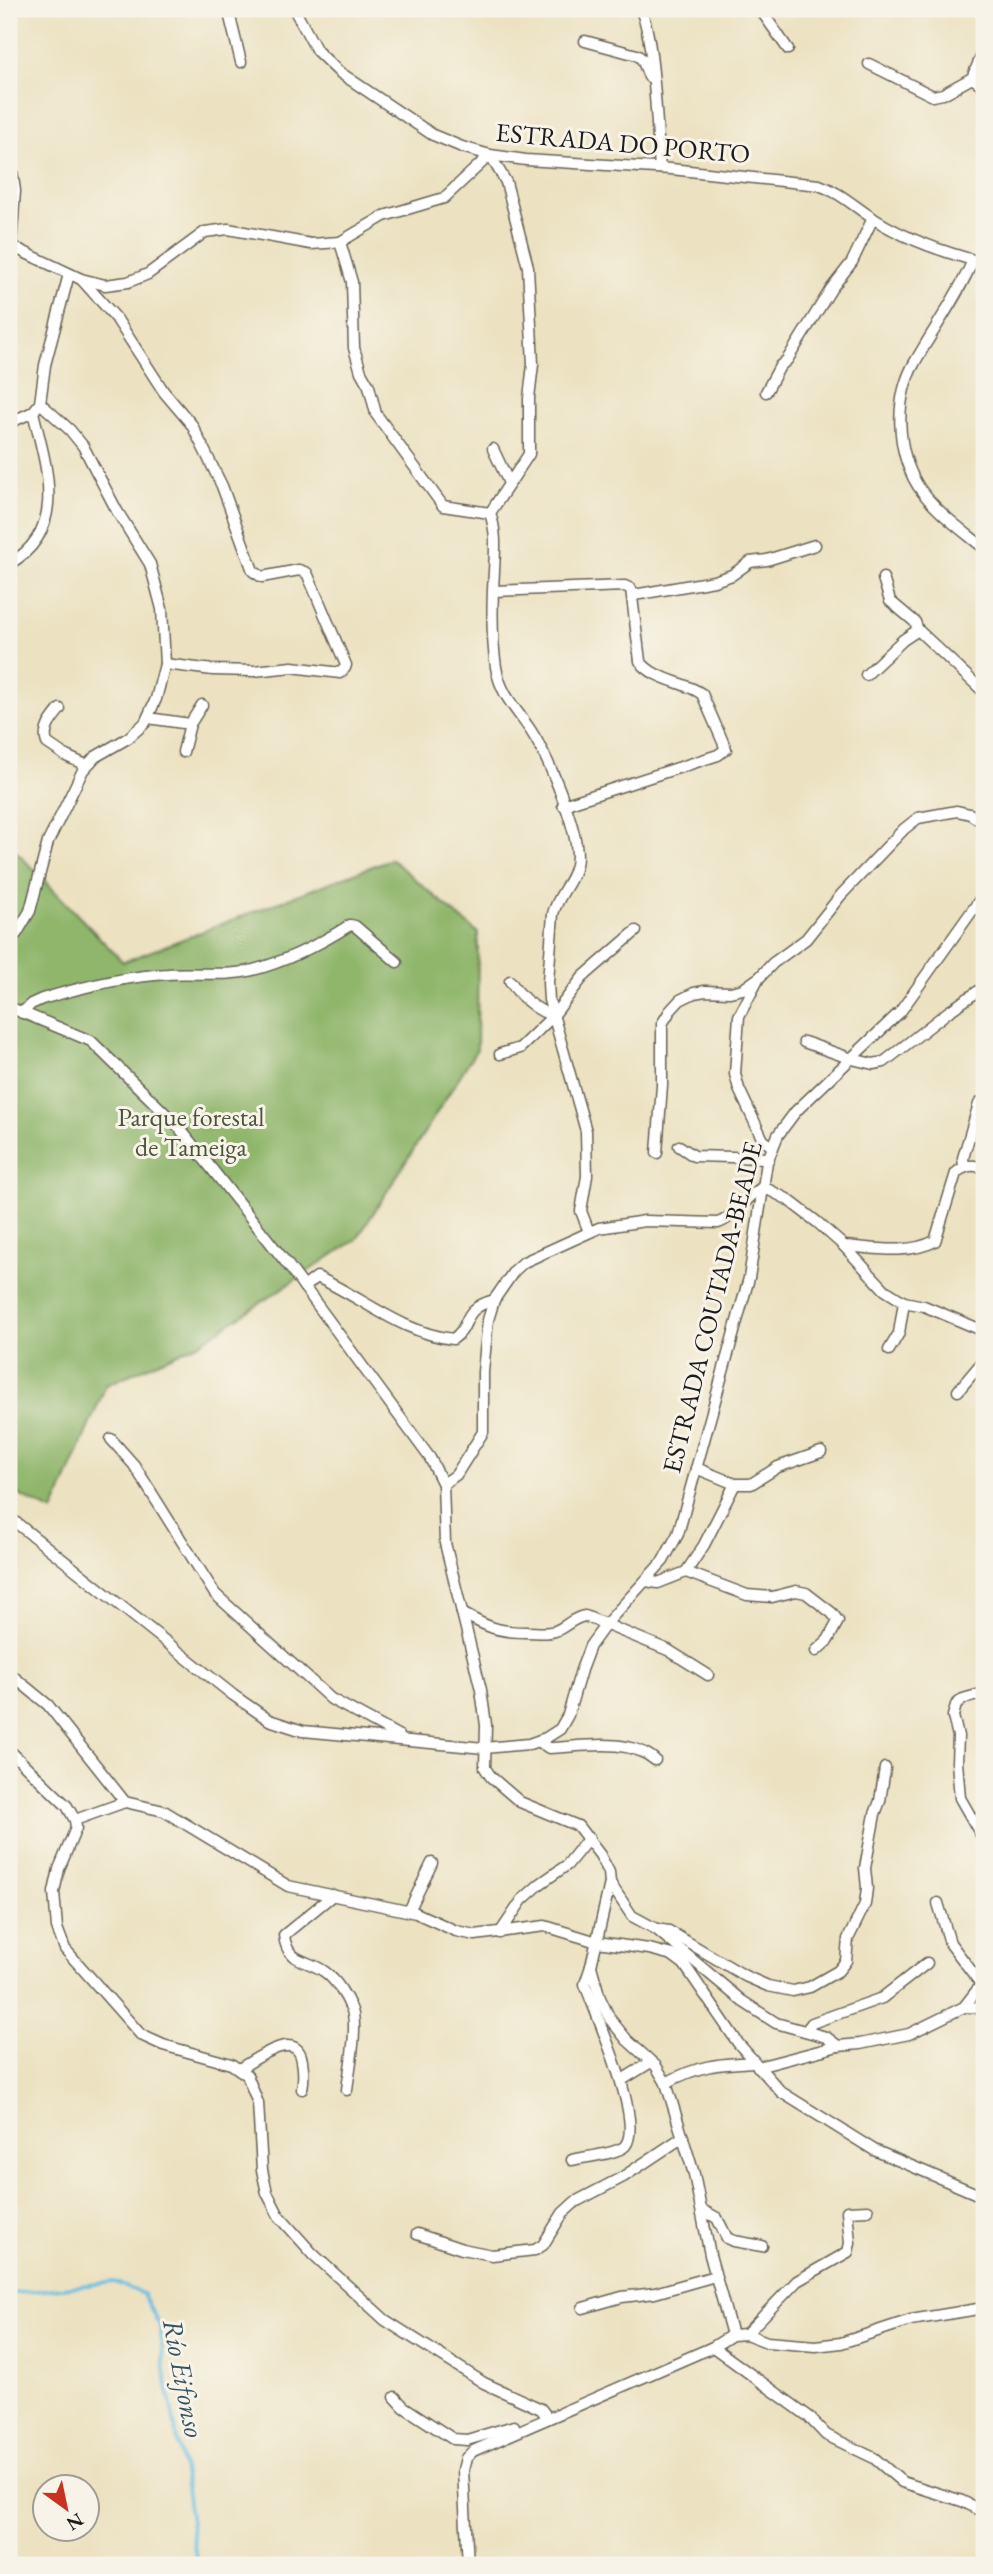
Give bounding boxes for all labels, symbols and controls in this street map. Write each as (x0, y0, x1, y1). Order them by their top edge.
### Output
street label: ESTRADA DO PORTO (494, 115, 752, 171)
park label: Parque forestal de Tameiga (117, 1100, 265, 1164)
street label: ESTRADA COUTADA-BEADE (654, 1137, 770, 1476)
water label: Río Eifonso (155, 2316, 213, 2441)
north arrow (32, 2472, 102, 2542)
text: N (61, 2507, 88, 2537)

